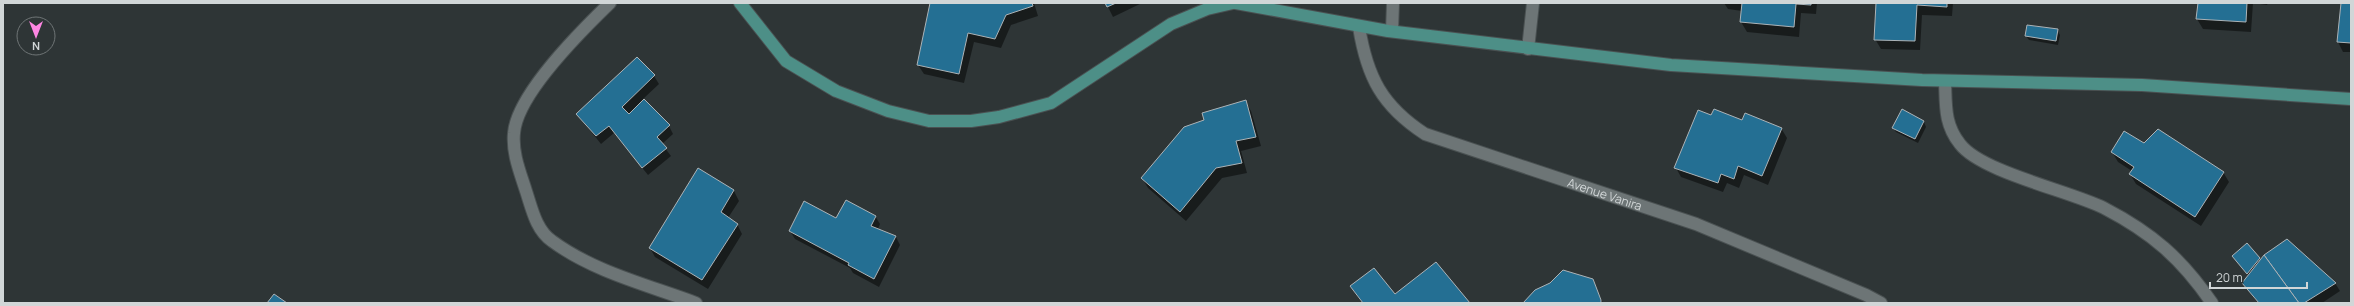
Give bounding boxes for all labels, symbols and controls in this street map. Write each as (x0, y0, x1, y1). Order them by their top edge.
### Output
north arrow (16, 16, 56, 56)
text: N (32, 39, 40, 54)
street label: Avenue Vanira (1565, 173, 1644, 214)
scale bar (2210, 264, 2307, 290)
text: 20 m (2216, 269, 2243, 286)

